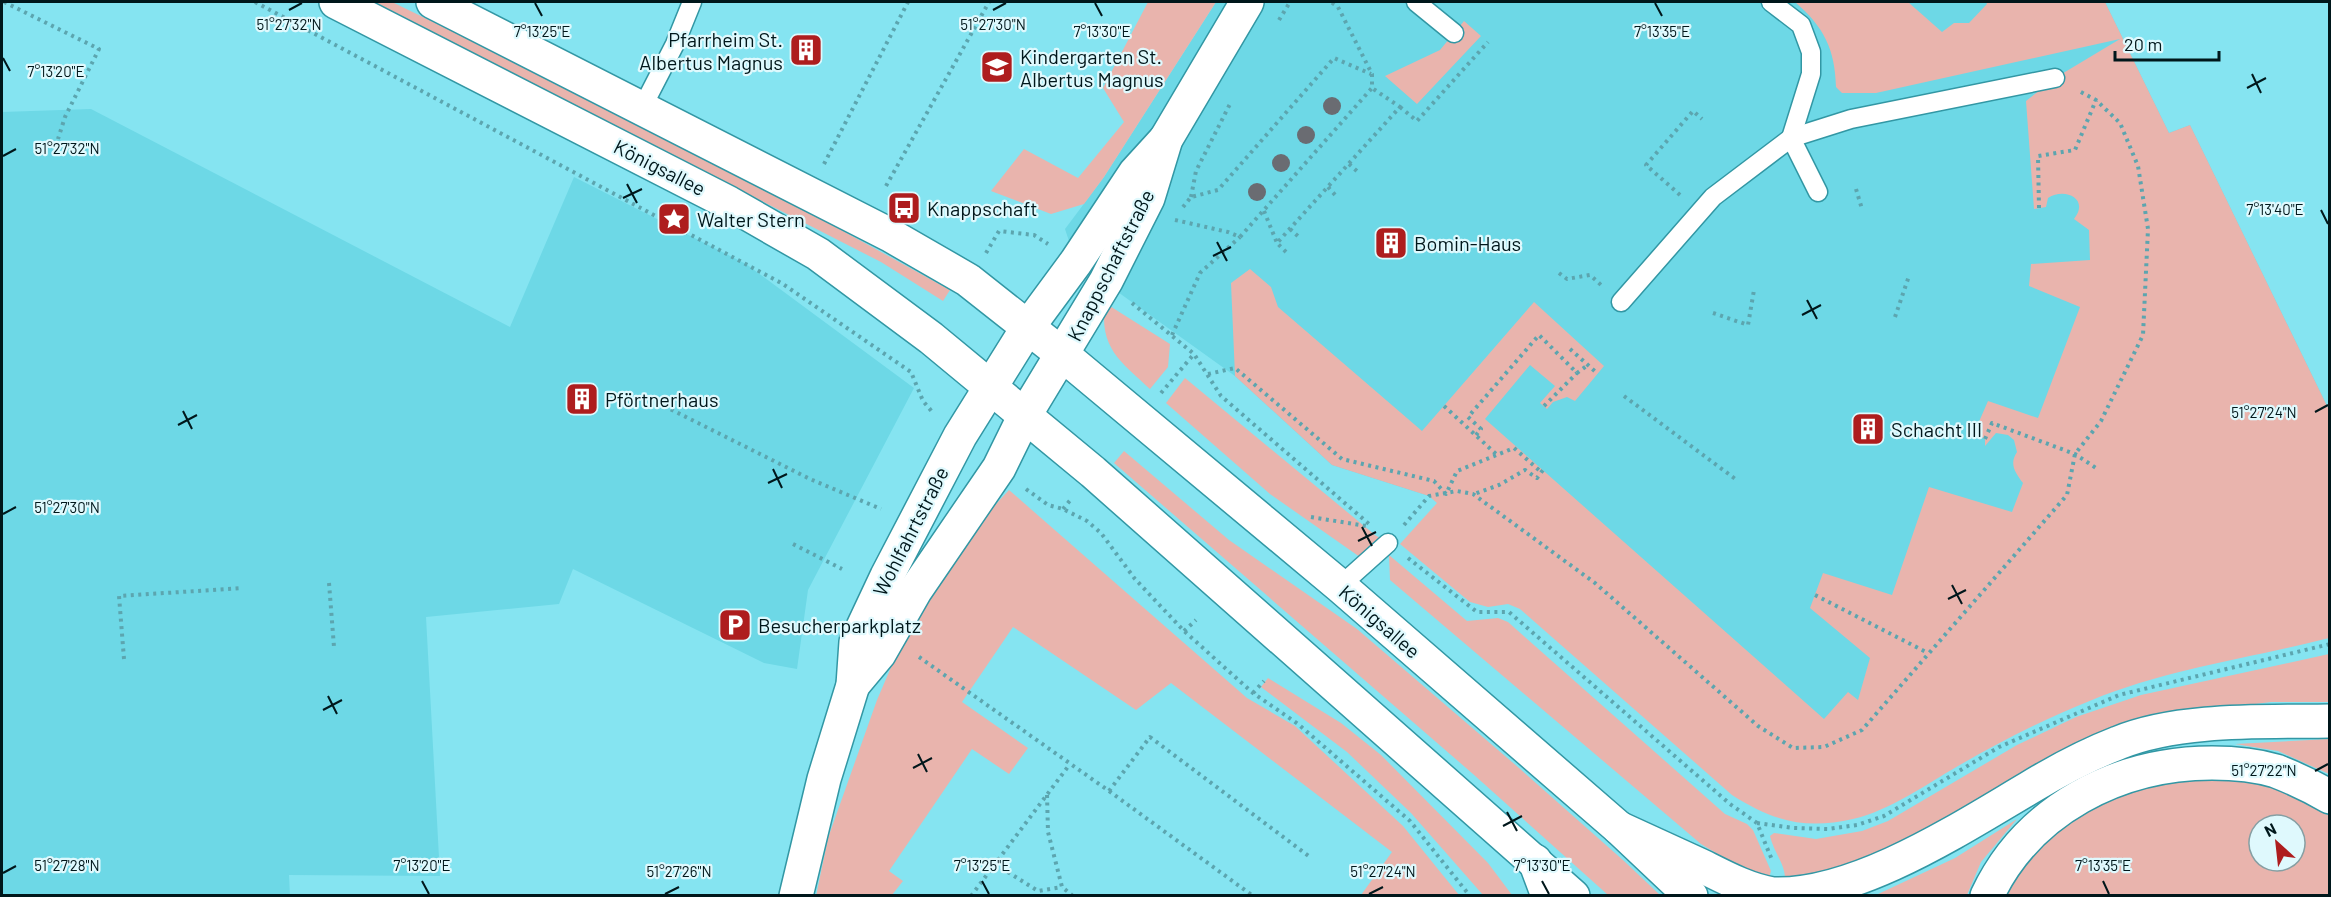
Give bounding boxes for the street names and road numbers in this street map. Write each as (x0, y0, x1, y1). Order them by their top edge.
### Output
street label: Königsallee (610, 134, 710, 200)
street label: Knappschaftstraße (1061, 185, 1159, 345)
street label: Wohlfahrtstraße (867, 462, 953, 600)
street label: Königsallee (1335, 579, 1425, 663)

